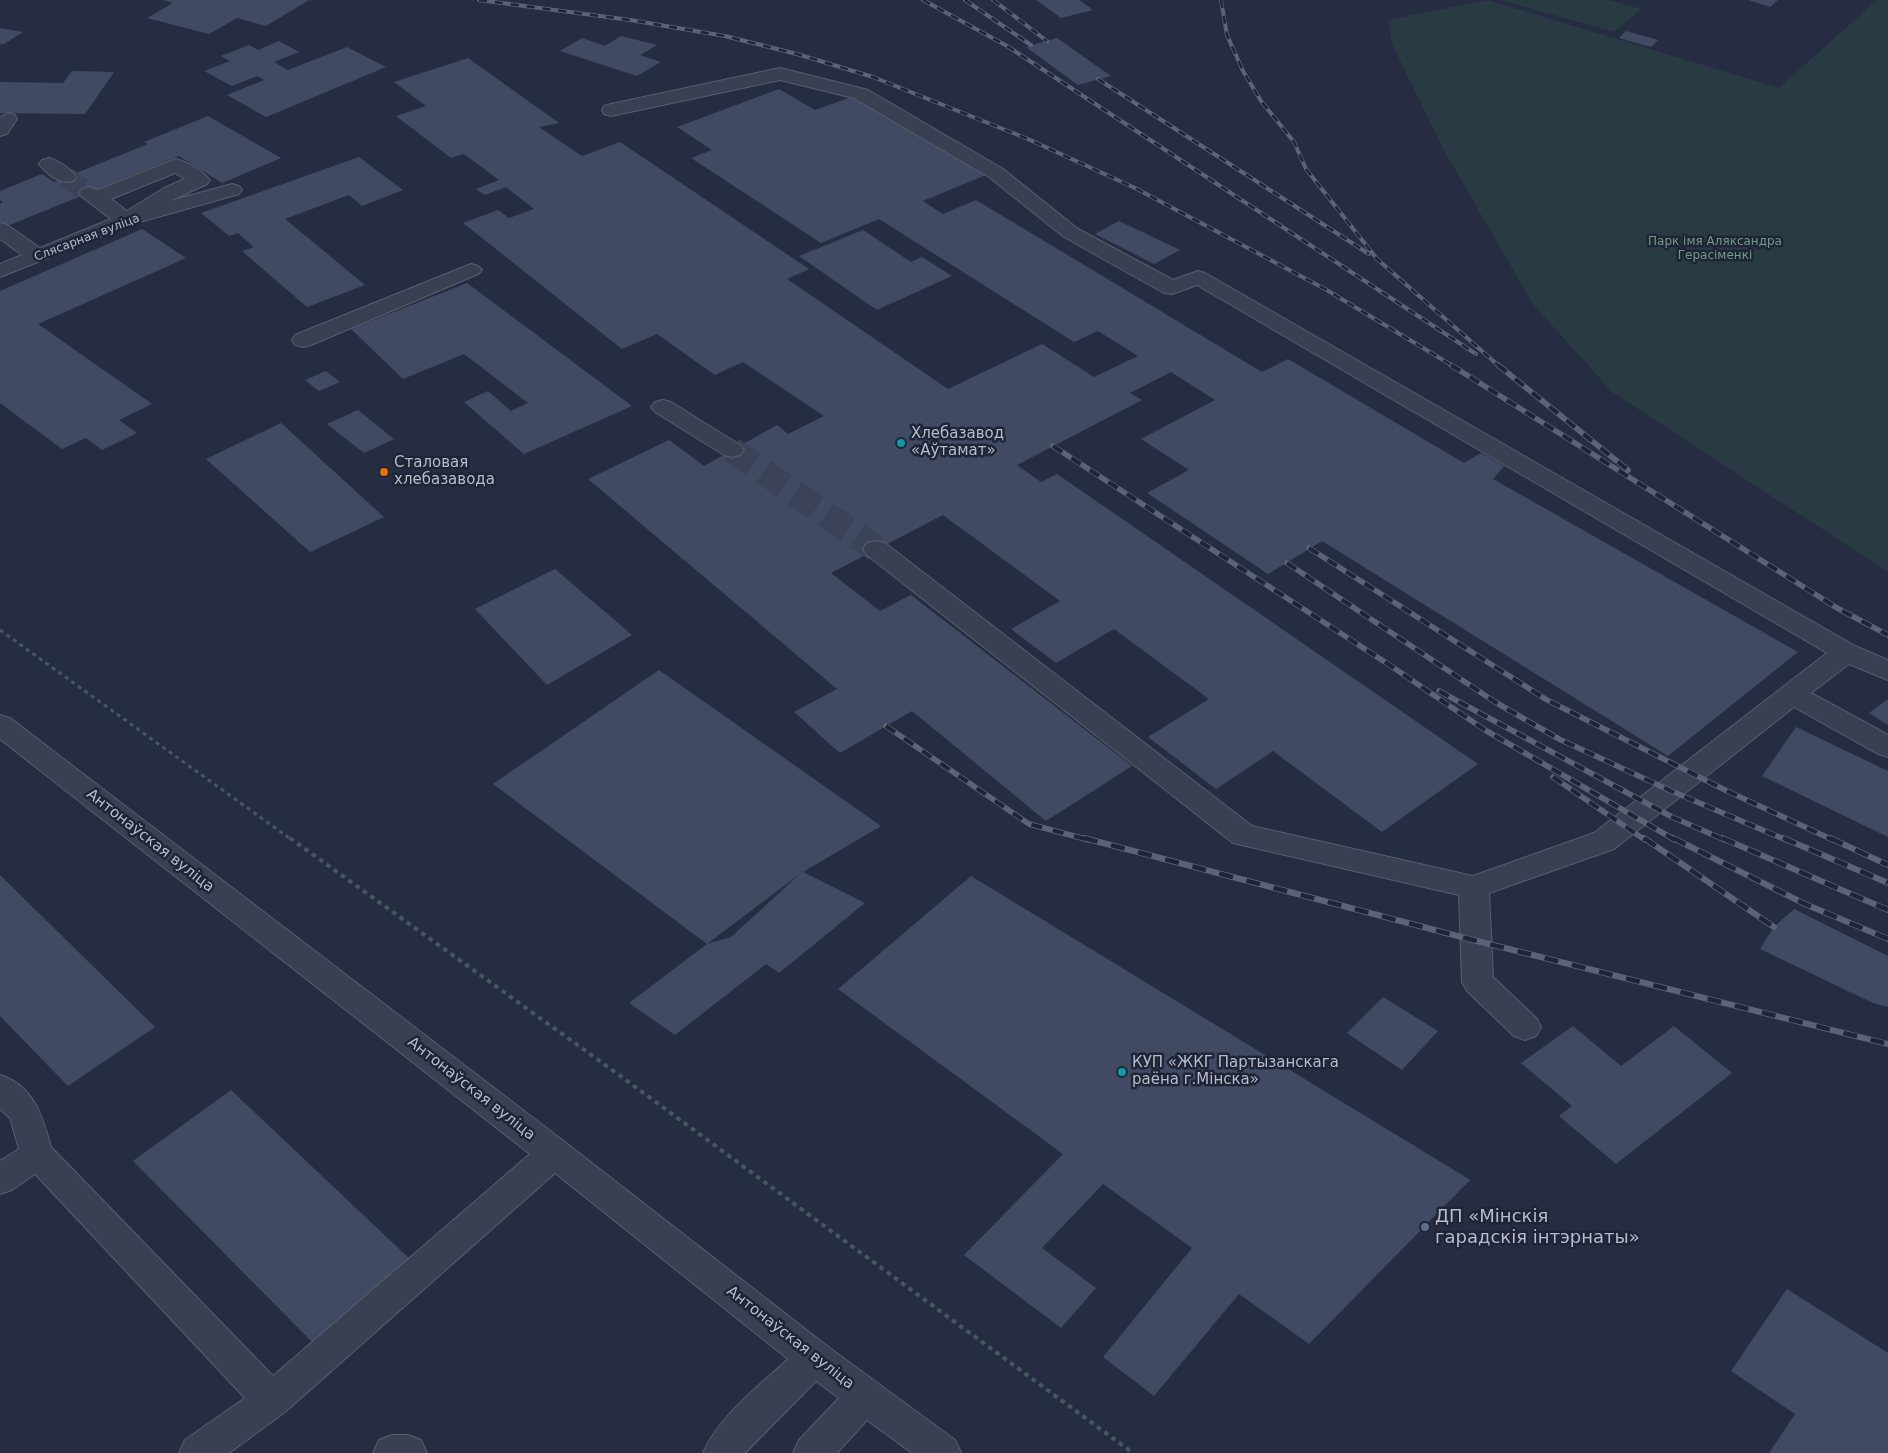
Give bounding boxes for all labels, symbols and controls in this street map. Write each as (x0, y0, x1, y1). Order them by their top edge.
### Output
street label: Слясарная вуліца (32, 211, 142, 265)
park label: Парк імя Аляксандра Герасіменкі (1648, 235, 1782, 263)
place label: Хлебазавод «Аўтамат» (911, 425, 1004, 460)
marker: Хлебазавод «Аўтамат» (895, 437, 907, 449)
place label: Сталовая хлебазавода (394, 454, 495, 489)
marker: Сталовая хлебазавода (378, 466, 390, 478)
street label: Антонаўская вуліца (83, 786, 217, 896)
street label: Антонаўская вуліца (404, 1034, 538, 1144)
place label: КУП «ЖКГ Партызанскага раёна г.Мінска» (1132, 1054, 1339, 1089)
marker: КУП «ЖКГ Партызанскага раёна г.Мінска» (1116, 1066, 1128, 1078)
place label: ДП «Мінскія гарадскія інтэрнаты» (1435, 1206, 1640, 1248)
marker: ДП «Мінскія гарадскія інтэрнаты» (1419, 1221, 1431, 1233)
street label: Антонаўская вуліца (723, 1283, 857, 1393)

